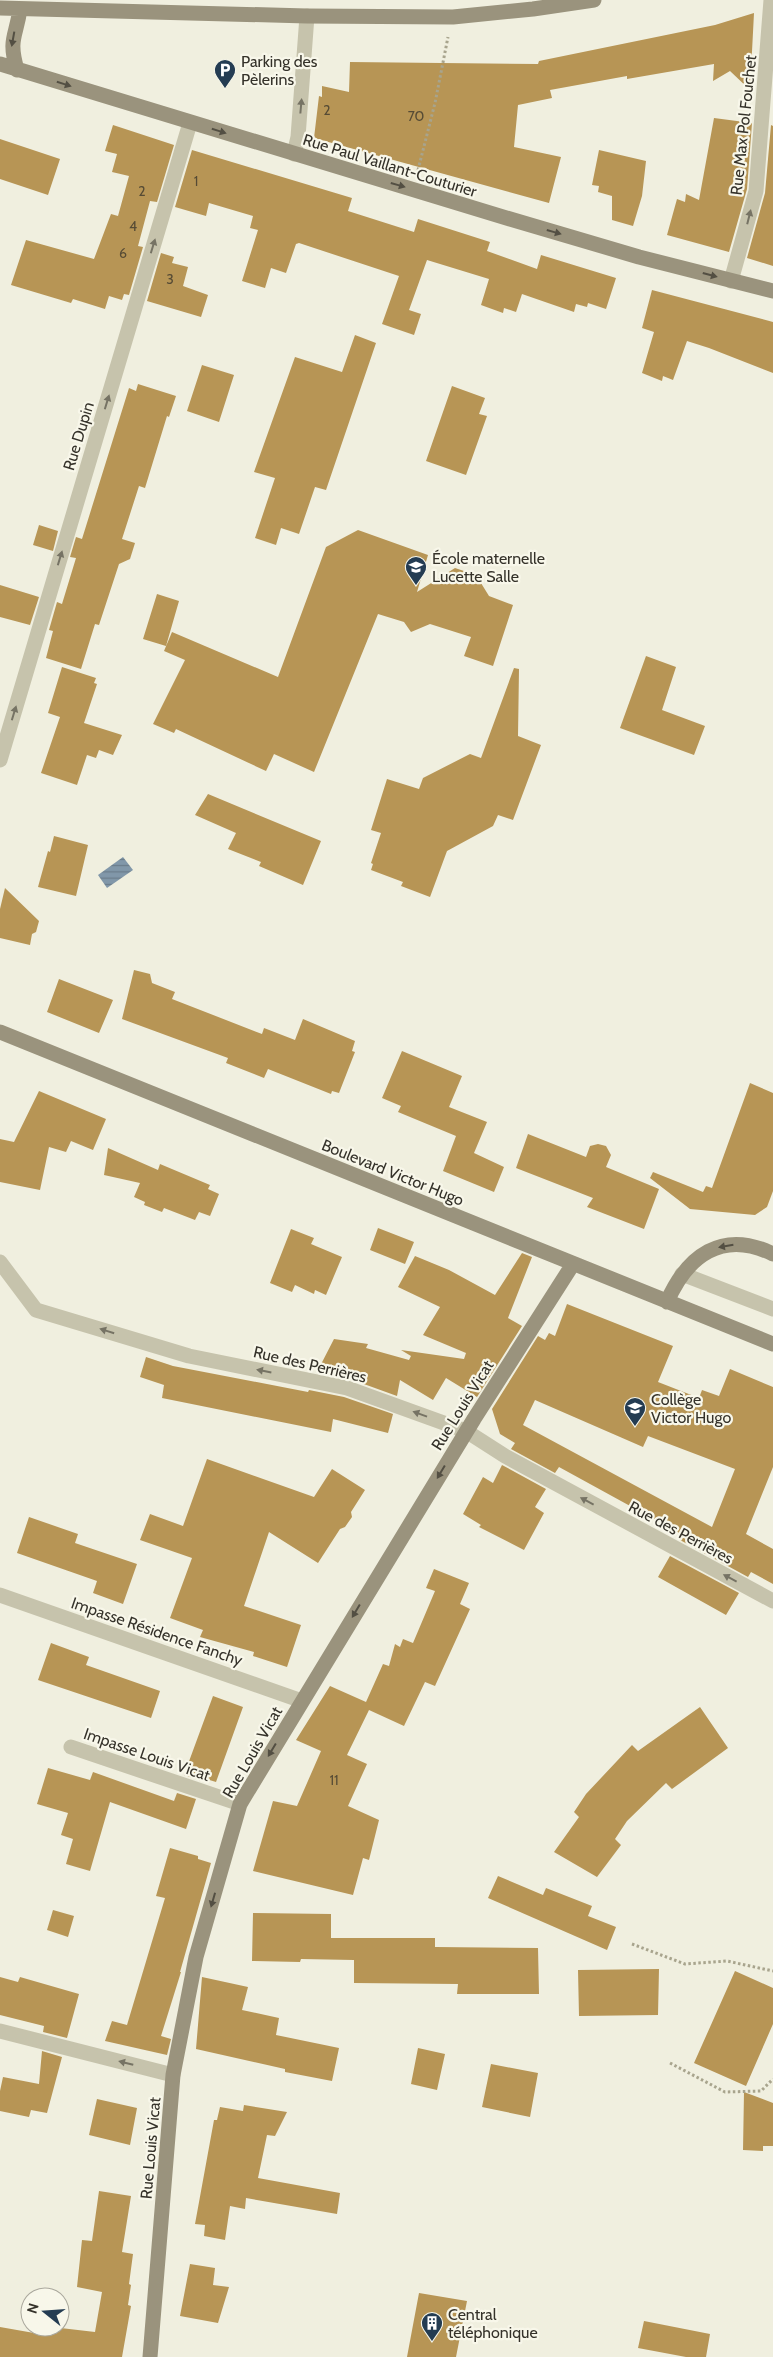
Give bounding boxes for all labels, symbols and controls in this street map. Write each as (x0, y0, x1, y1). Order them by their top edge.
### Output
one-way arrow (9, 32, 17, 48)
place label: Parking des Pèlerins (241, 52, 318, 89)
street label: Rue Max Pol Fouchet (727, 53, 760, 196)
parking icon: Parking des Pèlerins (213, 58, 237, 89)
one-way arrow (56, 81, 71, 88)
one-way arrow (297, 97, 305, 113)
house number: 2 (323, 101, 331, 119)
house number: 70 (408, 107, 425, 125)
one-way arrow (212, 128, 227, 136)
street label: Rue Paul Vaillant-Couturier (301, 130, 480, 201)
house number: 1 (194, 172, 198, 190)
house number: 2 (138, 182, 146, 200)
one-way arrow (391, 182, 406, 190)
one-way arrow (745, 210, 753, 225)
house number: 4 (129, 217, 137, 235)
one-way arrow (546, 228, 561, 236)
one-way arrow (150, 239, 158, 254)
house number: 6 (119, 244, 127, 262)
house number: 3 (166, 270, 174, 288)
one-way arrow (703, 272, 718, 280)
one-way arrow (103, 394, 111, 409)
street label: Rue Dupin (59, 399, 98, 473)
place label: École maternelle Lucette Salle (432, 549, 545, 586)
one-way arrow (57, 550, 65, 565)
school or university icon: École maternelle Lucette Salle (404, 555, 428, 586)
one-way arrow (10, 706, 18, 721)
street label: Boulevard Victor Hugo (319, 1135, 467, 1210)
one-way arrow (718, 1243, 734, 1251)
one-way arrow (99, 1327, 114, 1335)
street label: Rue des Perrières (252, 1342, 369, 1387)
street label: Rue Louis Vicat (427, 1356, 498, 1454)
one-way arrow (257, 1367, 272, 1375)
place label: Collège Victor Hugo (651, 1390, 731, 1427)
school or university icon: Collège Victor Hugo (623, 1396, 647, 1427)
one-way arrow (413, 1410, 428, 1417)
one-way arrow (436, 1466, 445, 1479)
one-way arrow (580, 1497, 594, 1505)
street label: Rue des Perrières (625, 1497, 737, 1568)
one-way arrow (723, 1574, 737, 1583)
street label: Impasse Résidence Fanchy (69, 1593, 245, 1670)
one-way arrow (352, 1605, 361, 1618)
street label: Rue Louis Vicat (219, 1703, 287, 1801)
street label: Impasse Louis Vicat (81, 1724, 213, 1785)
one-way arrow (268, 1744, 277, 1757)
house number: 11 (329, 1771, 339, 1789)
one-way arrow (208, 1893, 216, 1908)
one-way arrow (119, 2059, 134, 2067)
street label: Rue Louis Vicat (137, 2096, 164, 2200)
north arrow (20, 2287, 70, 2337)
text: N (23, 2301, 43, 2316)
place label: Central téléphonique (448, 2305, 538, 2342)
building icon: Central téléphonique (420, 2311, 444, 2342)

